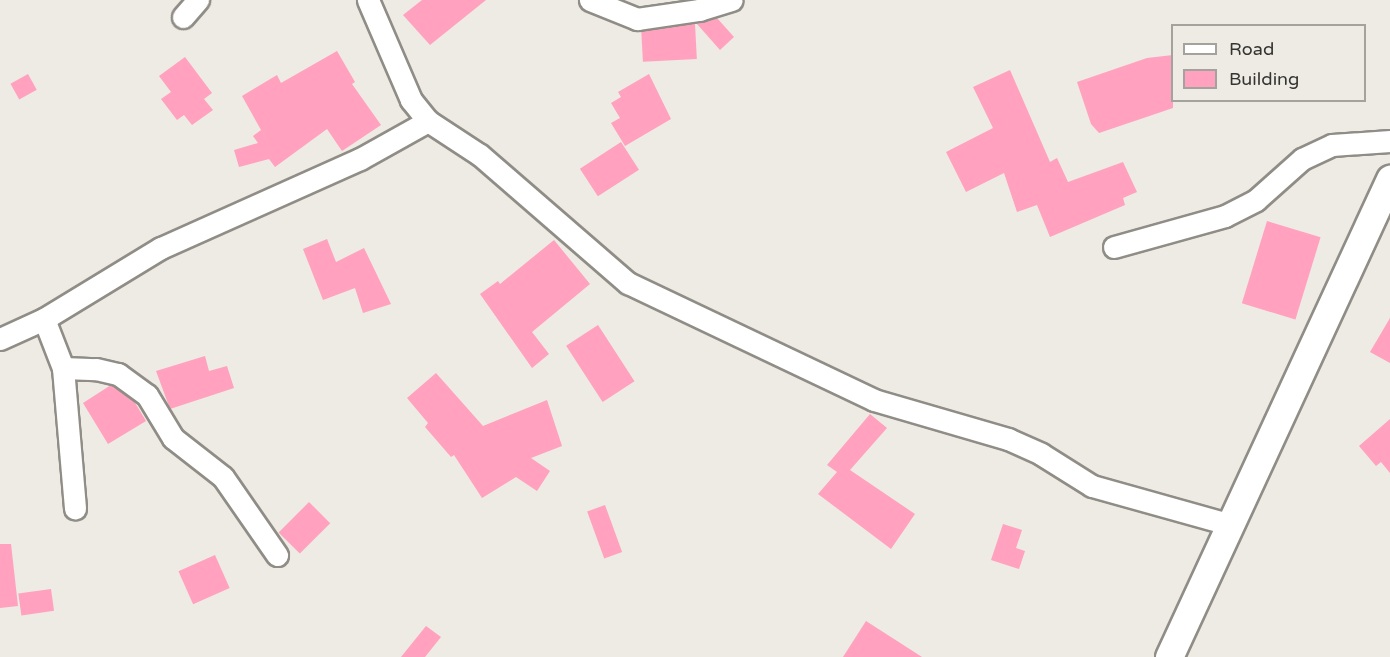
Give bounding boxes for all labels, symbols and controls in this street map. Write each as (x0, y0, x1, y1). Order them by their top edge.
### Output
legend (1171, 24, 1366, 102)
text: Road (1229, 38, 1274, 60)
text: Building (1229, 68, 1299, 90)

